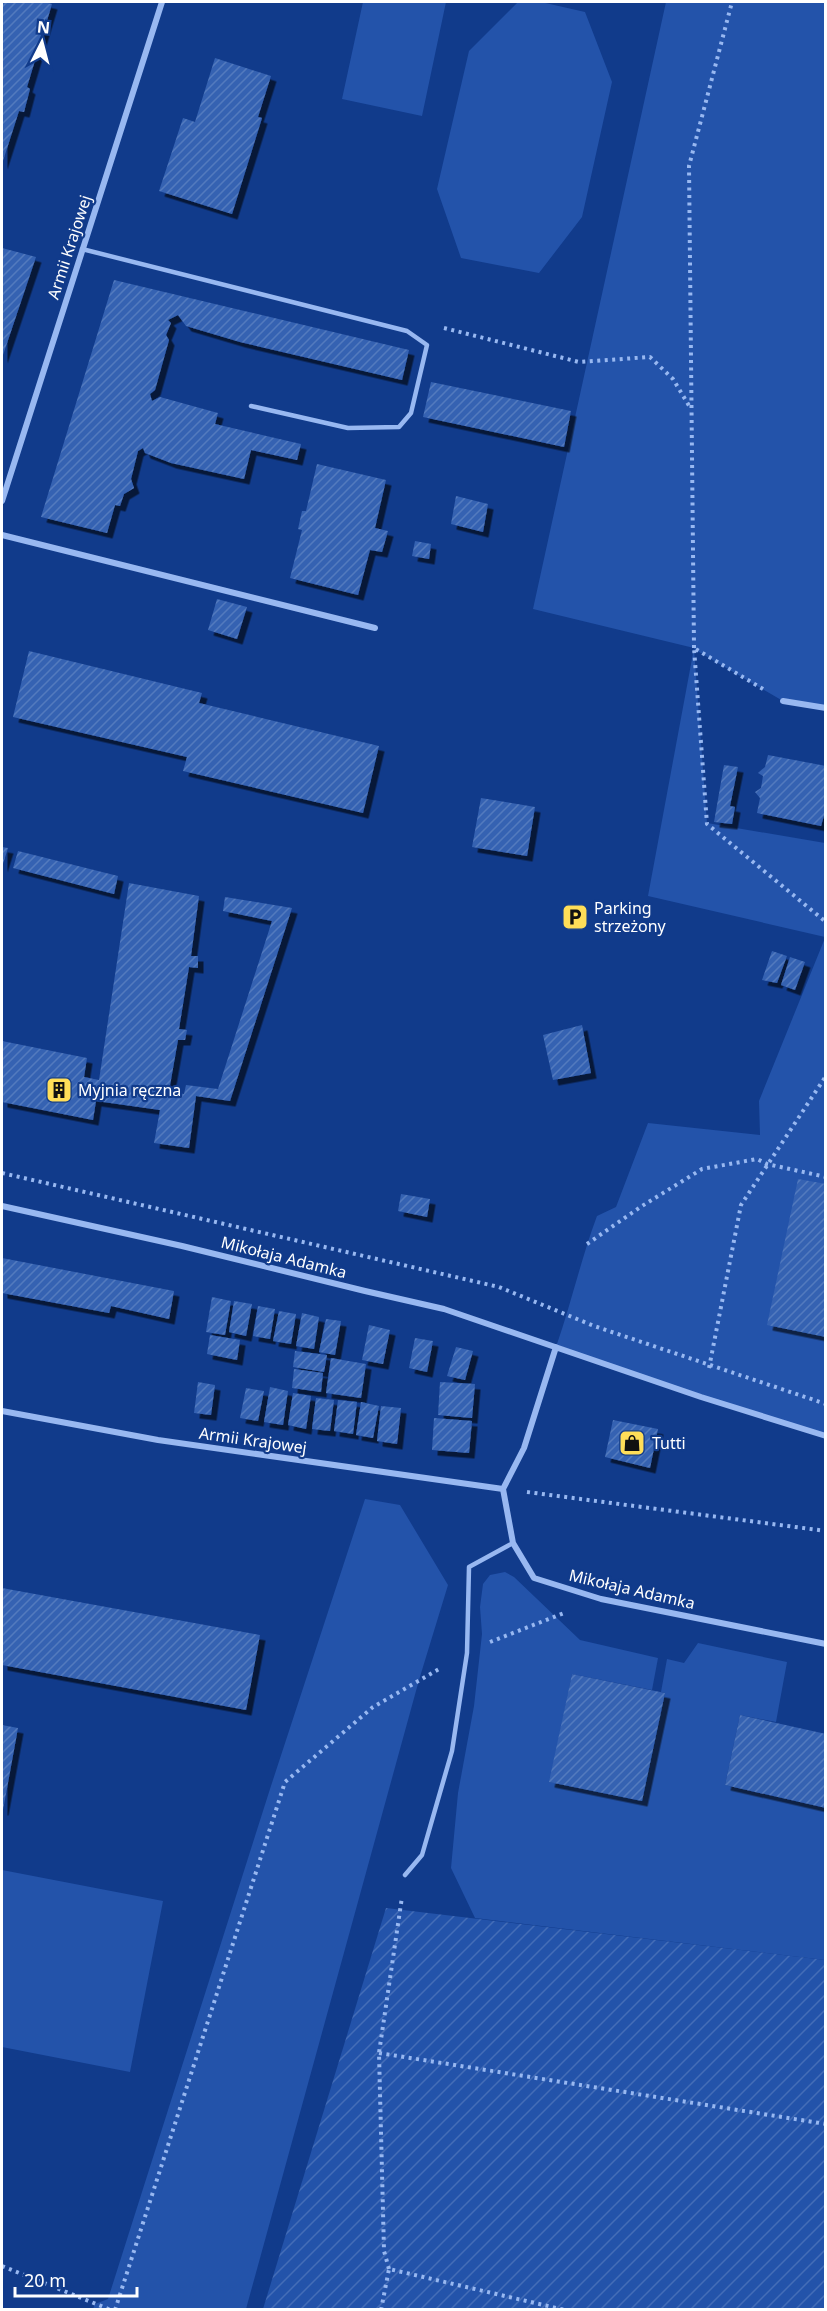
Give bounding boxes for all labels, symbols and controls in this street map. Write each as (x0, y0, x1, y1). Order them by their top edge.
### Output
north arrow (12, 12, 72, 72)
text: N (36, 15, 51, 39)
street label: Armii Krajowej (42, 192, 96, 302)
place label: Parking strzeżony (594, 897, 667, 937)
parking icon: Parking strzeżony (560, 902, 590, 932)
building icon: Myjnia ręczna (44, 1075, 74, 1105)
place label: Myjnia ręczna (78, 1079, 181, 1101)
street label: Mikołaja Adamka (219, 1231, 349, 1283)
street label: Armii Krajowej (198, 1422, 308, 1458)
shop icon: Tutti (617, 1428, 647, 1458)
place label: Tutti (652, 1432, 686, 1454)
street label: Mikołaja Adamka (567, 1564, 697, 1614)
scale bar (15, 2260, 136, 2298)
text: 20 m (24, 2268, 66, 2292)

